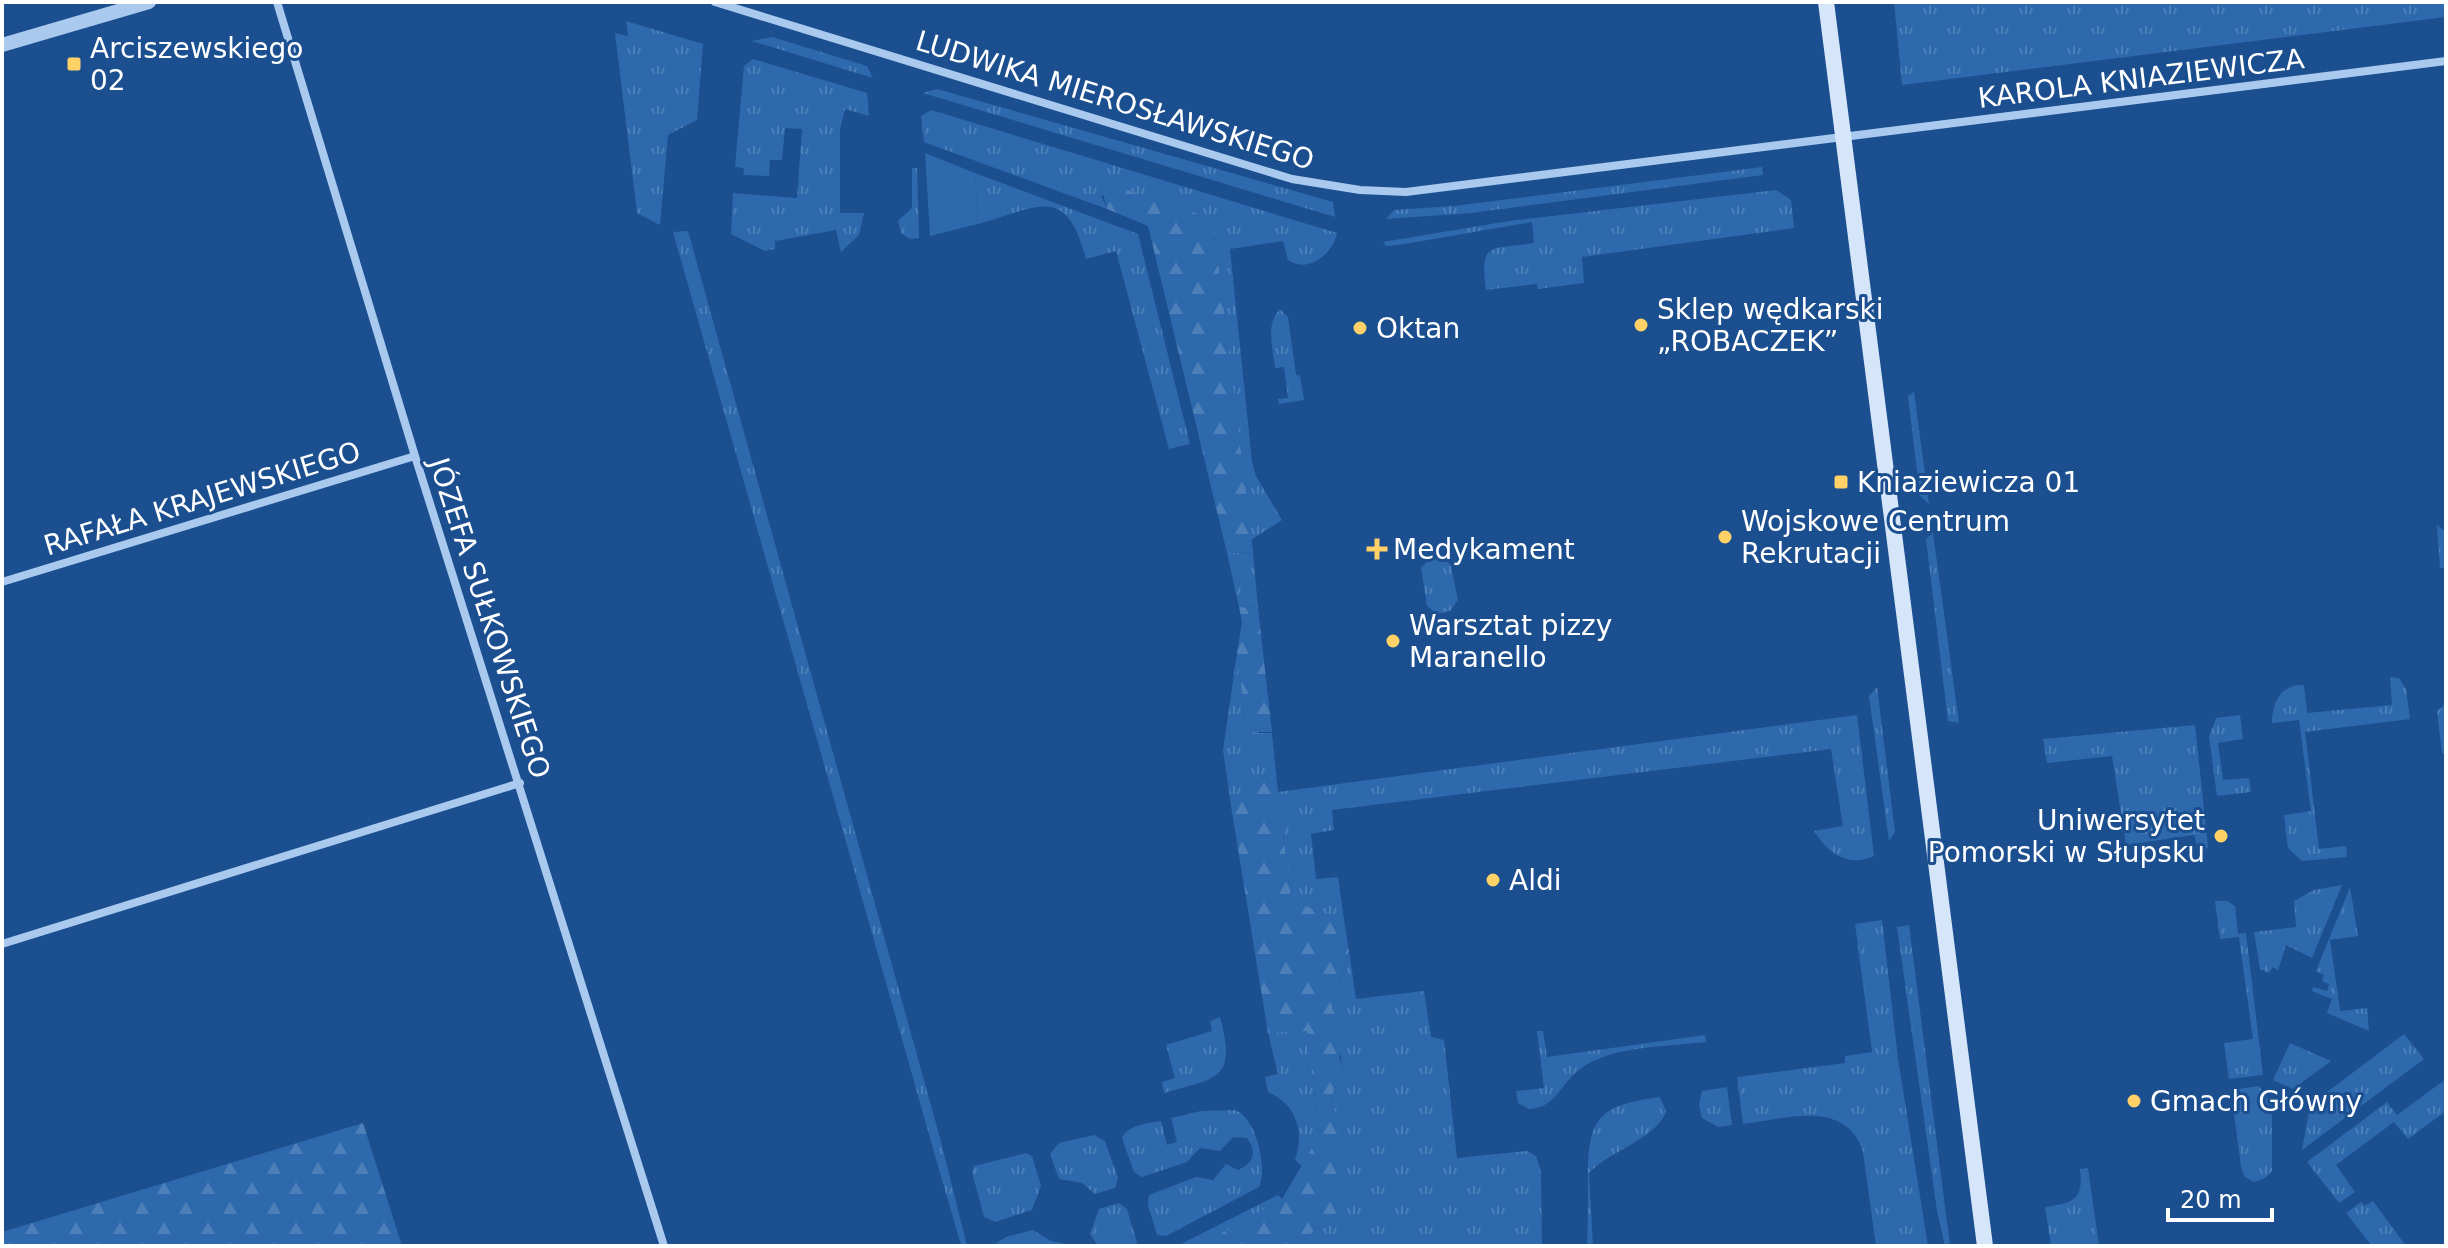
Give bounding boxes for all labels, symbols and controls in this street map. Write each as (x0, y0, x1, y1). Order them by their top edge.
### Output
street label: LUDWIKA MIEROSŁAWSKIEGO (912, 24, 1318, 177)
place label: Arciszewskiego 02 (90, 32, 303, 97)
street label: KAROLA KNIAZIEWICZA (1976, 42, 2306, 115)
marker: Arciszewskiego 02 (65, 55, 83, 73)
place label: Sklep wędkarski „ROBACZEK” (1657, 293, 1884, 358)
place label: Oktan (1376, 312, 1460, 345)
marker: Sklep wędkarski „ROBACZEK” (1632, 316, 1650, 334)
marker: Oktan (1351, 319, 1369, 337)
street label: RAFAŁA KRAJEWSKIEGO (40, 435, 364, 562)
street label: JÓZEFA SUŁKOWSKIEGO (421, 451, 558, 783)
place label: Kniaziewicza 01 (1857, 466, 2080, 499)
marker: Kniaziewicza 01 (1832, 473, 1850, 491)
place label: Wojskowe Centrum Rekrutacji (1741, 505, 2010, 570)
marker: Wojskowe Centrum Rekrutacji (1716, 528, 1734, 546)
place label: Medykament (1393, 533, 1575, 566)
marker: Medykament (1368, 540, 1386, 558)
place label: Warsztat pizzy Maranello (1409, 609, 1612, 674)
marker: Warsztat pizzy Maranello (1384, 632, 1402, 650)
place label: Uniwersytet Pomorski w Słupsku (1928, 804, 2205, 869)
marker: Uniwersytet Pomorski w Słupsku (2212, 827, 2230, 845)
place label: Aldi (1509, 864, 1562, 897)
marker: Aldi (1484, 871, 1502, 889)
place label: Gmach Główny (2150, 1085, 2362, 1118)
marker: Gmach Główny (2125, 1092, 2143, 1110)
scale bar (2168, 1172, 2272, 1222)
text: 20 m (2180, 1186, 2242, 1214)

